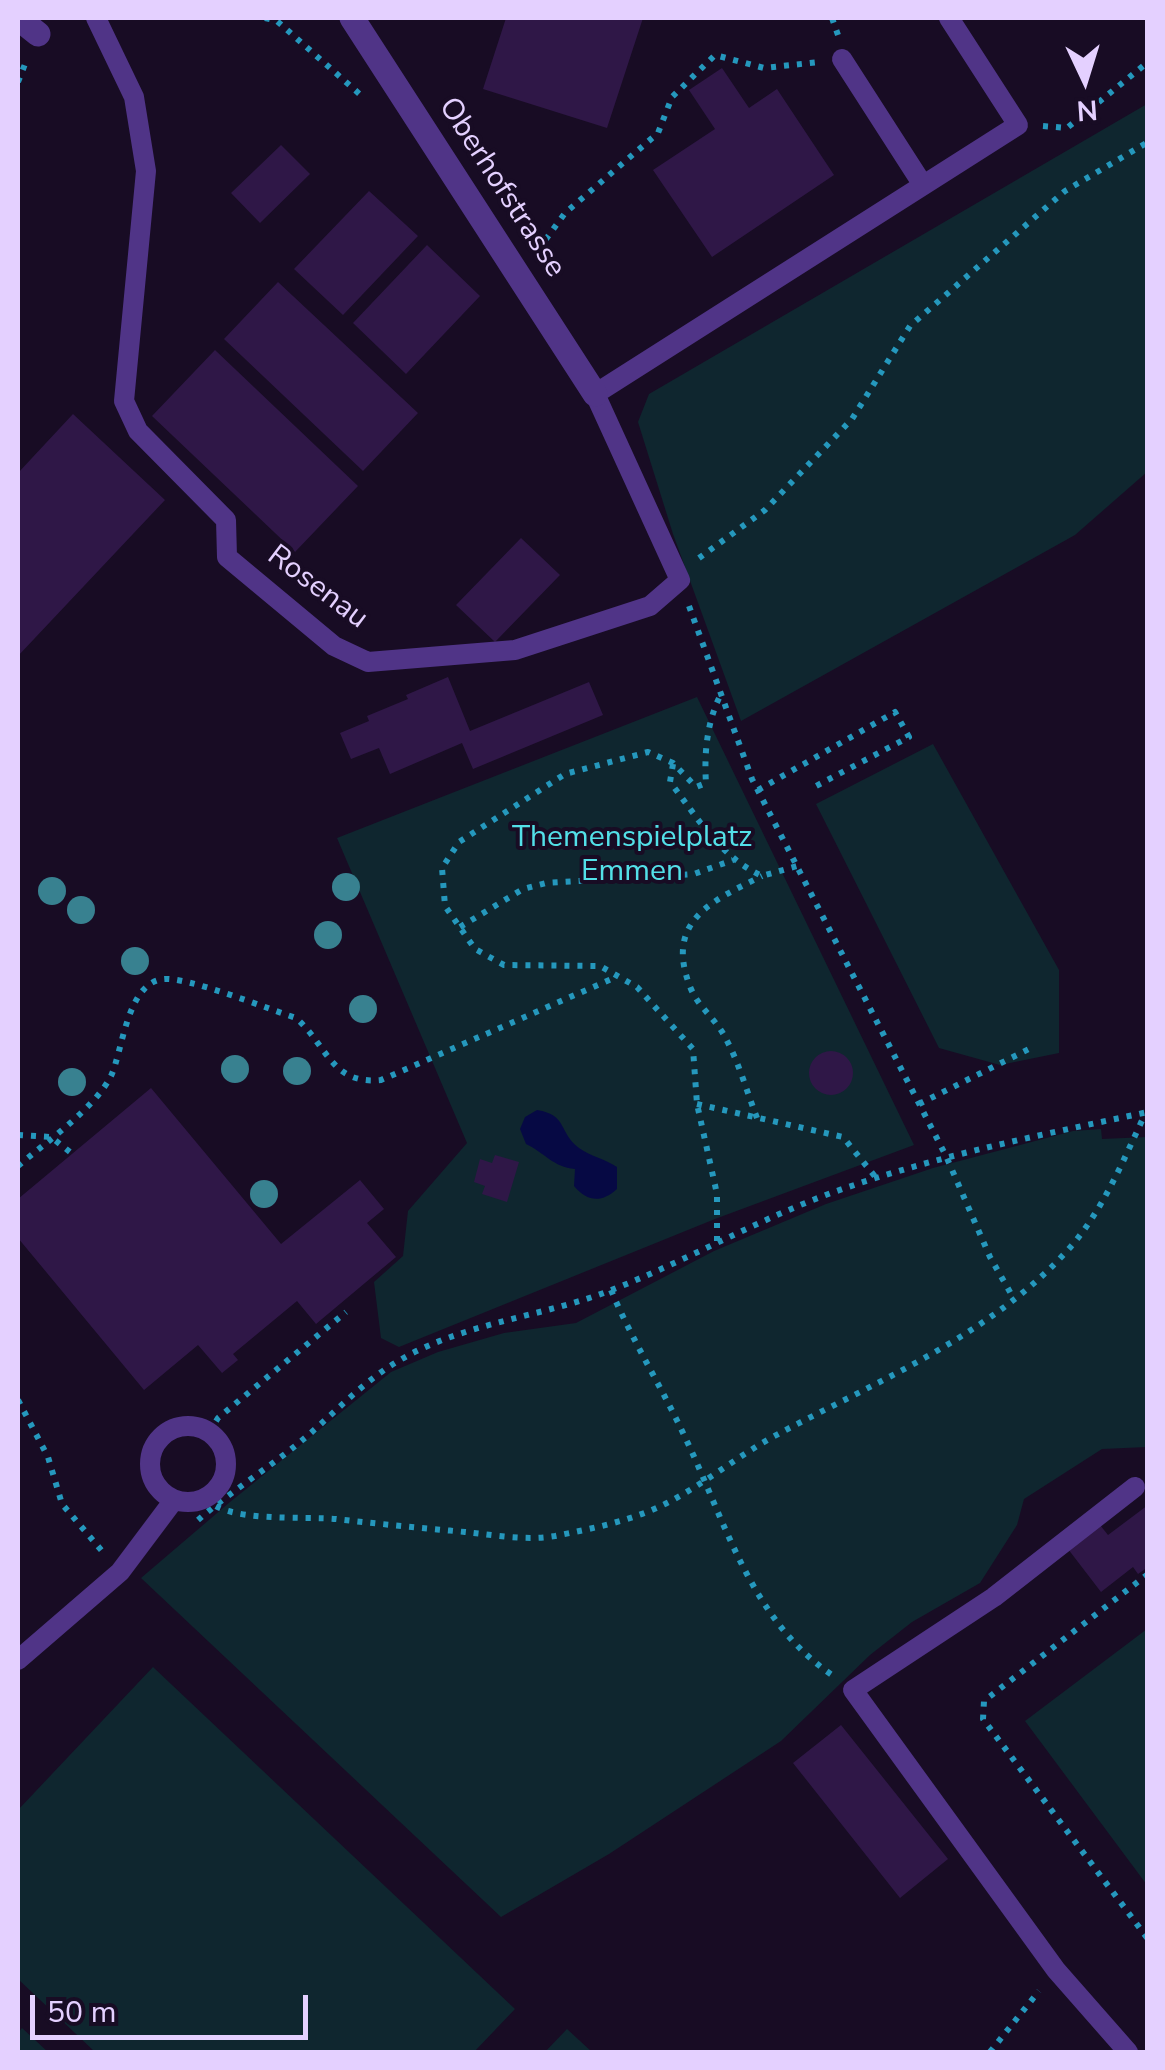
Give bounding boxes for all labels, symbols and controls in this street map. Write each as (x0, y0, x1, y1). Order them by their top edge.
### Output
north arrow (1035, 30, 1135, 130)
text: N (1075, 90, 1099, 130)
street label: Oberhofstrasse (430, 92, 572, 284)
street label: Rosenau (260, 539, 374, 637)
park label: Themenspielplatz Emmen (512, 821, 752, 892)
scale bar (35, 1975, 312, 2037)
text: 50 m (47, 1992, 116, 2033)

